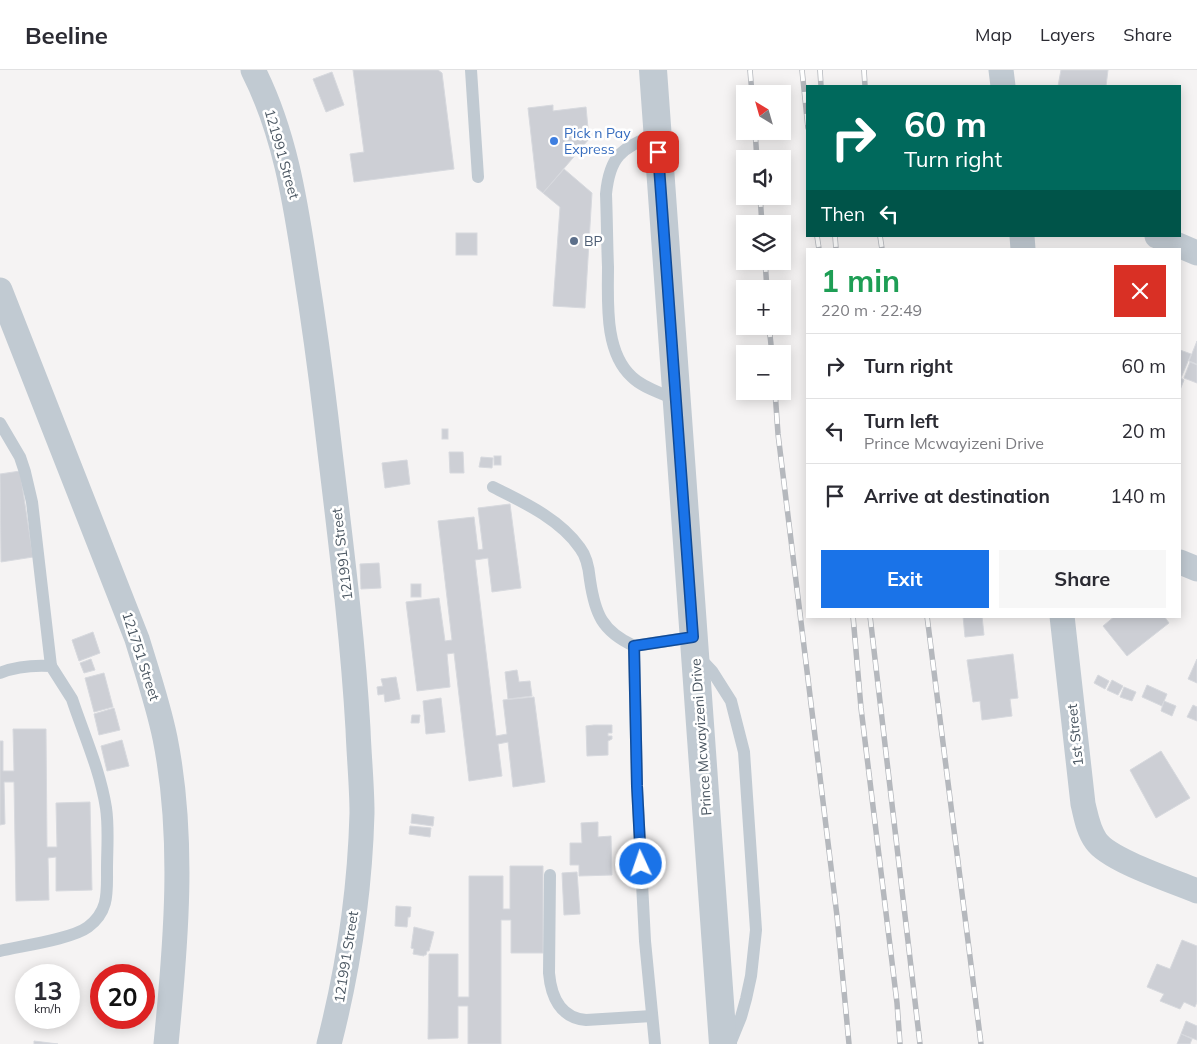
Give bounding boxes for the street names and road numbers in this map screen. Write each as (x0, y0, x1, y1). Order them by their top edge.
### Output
street label: 121991 Street (261, 107, 303, 201)
street label: 121991 Street (327, 507, 357, 601)
street label: 121751 Street (118, 609, 164, 703)
street label: Prince Mcwayizeni Drive (687, 658, 715, 816)
street label: 1st Street (1063, 703, 1087, 767)
street label: 121991 Street (330, 910, 362, 1004)

